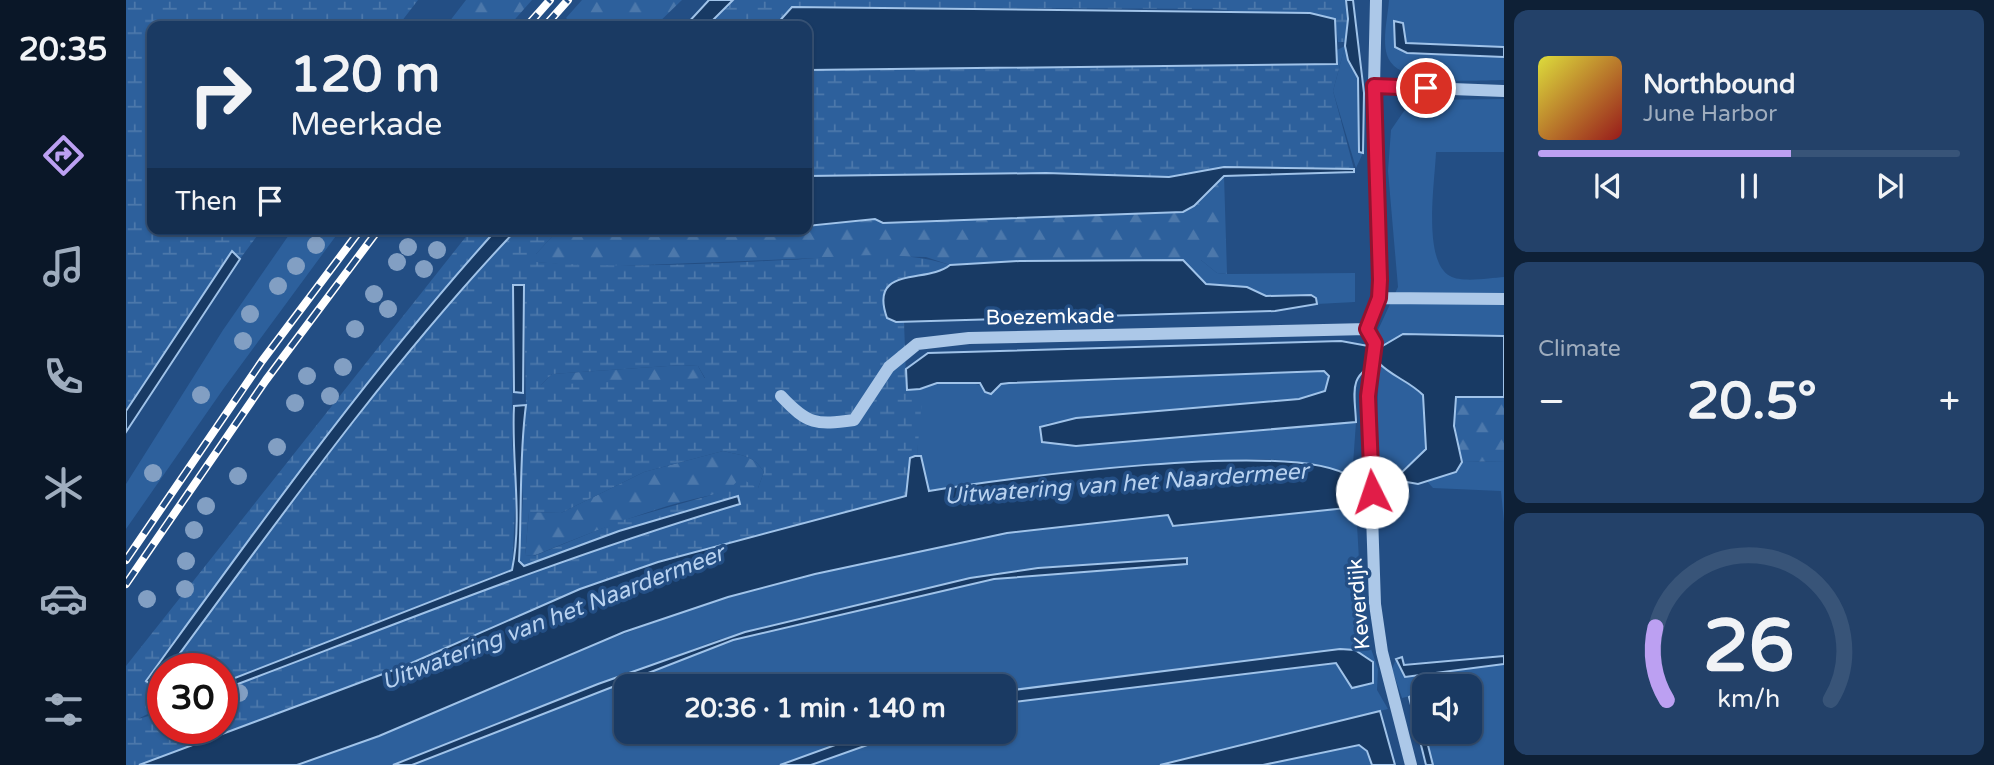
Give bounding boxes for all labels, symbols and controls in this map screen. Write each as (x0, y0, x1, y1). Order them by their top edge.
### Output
text: 20:35 (19, 31, 107, 69)
text: 120 m (290, 46, 440, 105)
icon: right (175, 49, 266, 140)
pin (1396, 58, 1456, 118)
icon: arrive (1407, 69, 1445, 107)
text: Northbound (1643, 69, 1795, 100)
text: June Harbor (1643, 100, 1777, 128)
text: Meerkade (290, 106, 442, 144)
icon: directions (39, 131, 88, 180)
icon: previous (1589, 167, 1627, 205)
icon: pause (1730, 167, 1768, 205)
icon: next (1871, 167, 1909, 205)
icon: arrive (251, 182, 289, 220)
text: Then (175, 186, 237, 217)
icon: music (39, 242, 88, 291)
street label: Boezemkade (985, 303, 1115, 331)
text: Climate (1538, 335, 1621, 363)
icon: phone (39, 352, 88, 401)
text: 20.5° (1687, 370, 1817, 433)
text: − (1538, 379, 1565, 425)
text: + (1939, 379, 1960, 425)
position arrow (1335, 455, 1409, 529)
water label: Uitwatering van het Naardermeer (943, 457, 1312, 511)
icon: climate (39, 463, 88, 512)
water label: Uitwatering van het Naardermeer (378, 538, 731, 696)
street label: Keverdijk (1343, 557, 1375, 651)
icon: car (39, 574, 88, 623)
text: 26 (1703, 604, 1795, 692)
speed limit sign: 30 (147, 653, 238, 744)
map controls (1412, 674, 1482, 744)
button: sound (1412, 674, 1482, 744)
text: km/h (1718, 684, 1780, 714)
icon: filters (39, 685, 88, 734)
text: 20:36 · 1 min · 140 m (684, 693, 946, 724)

